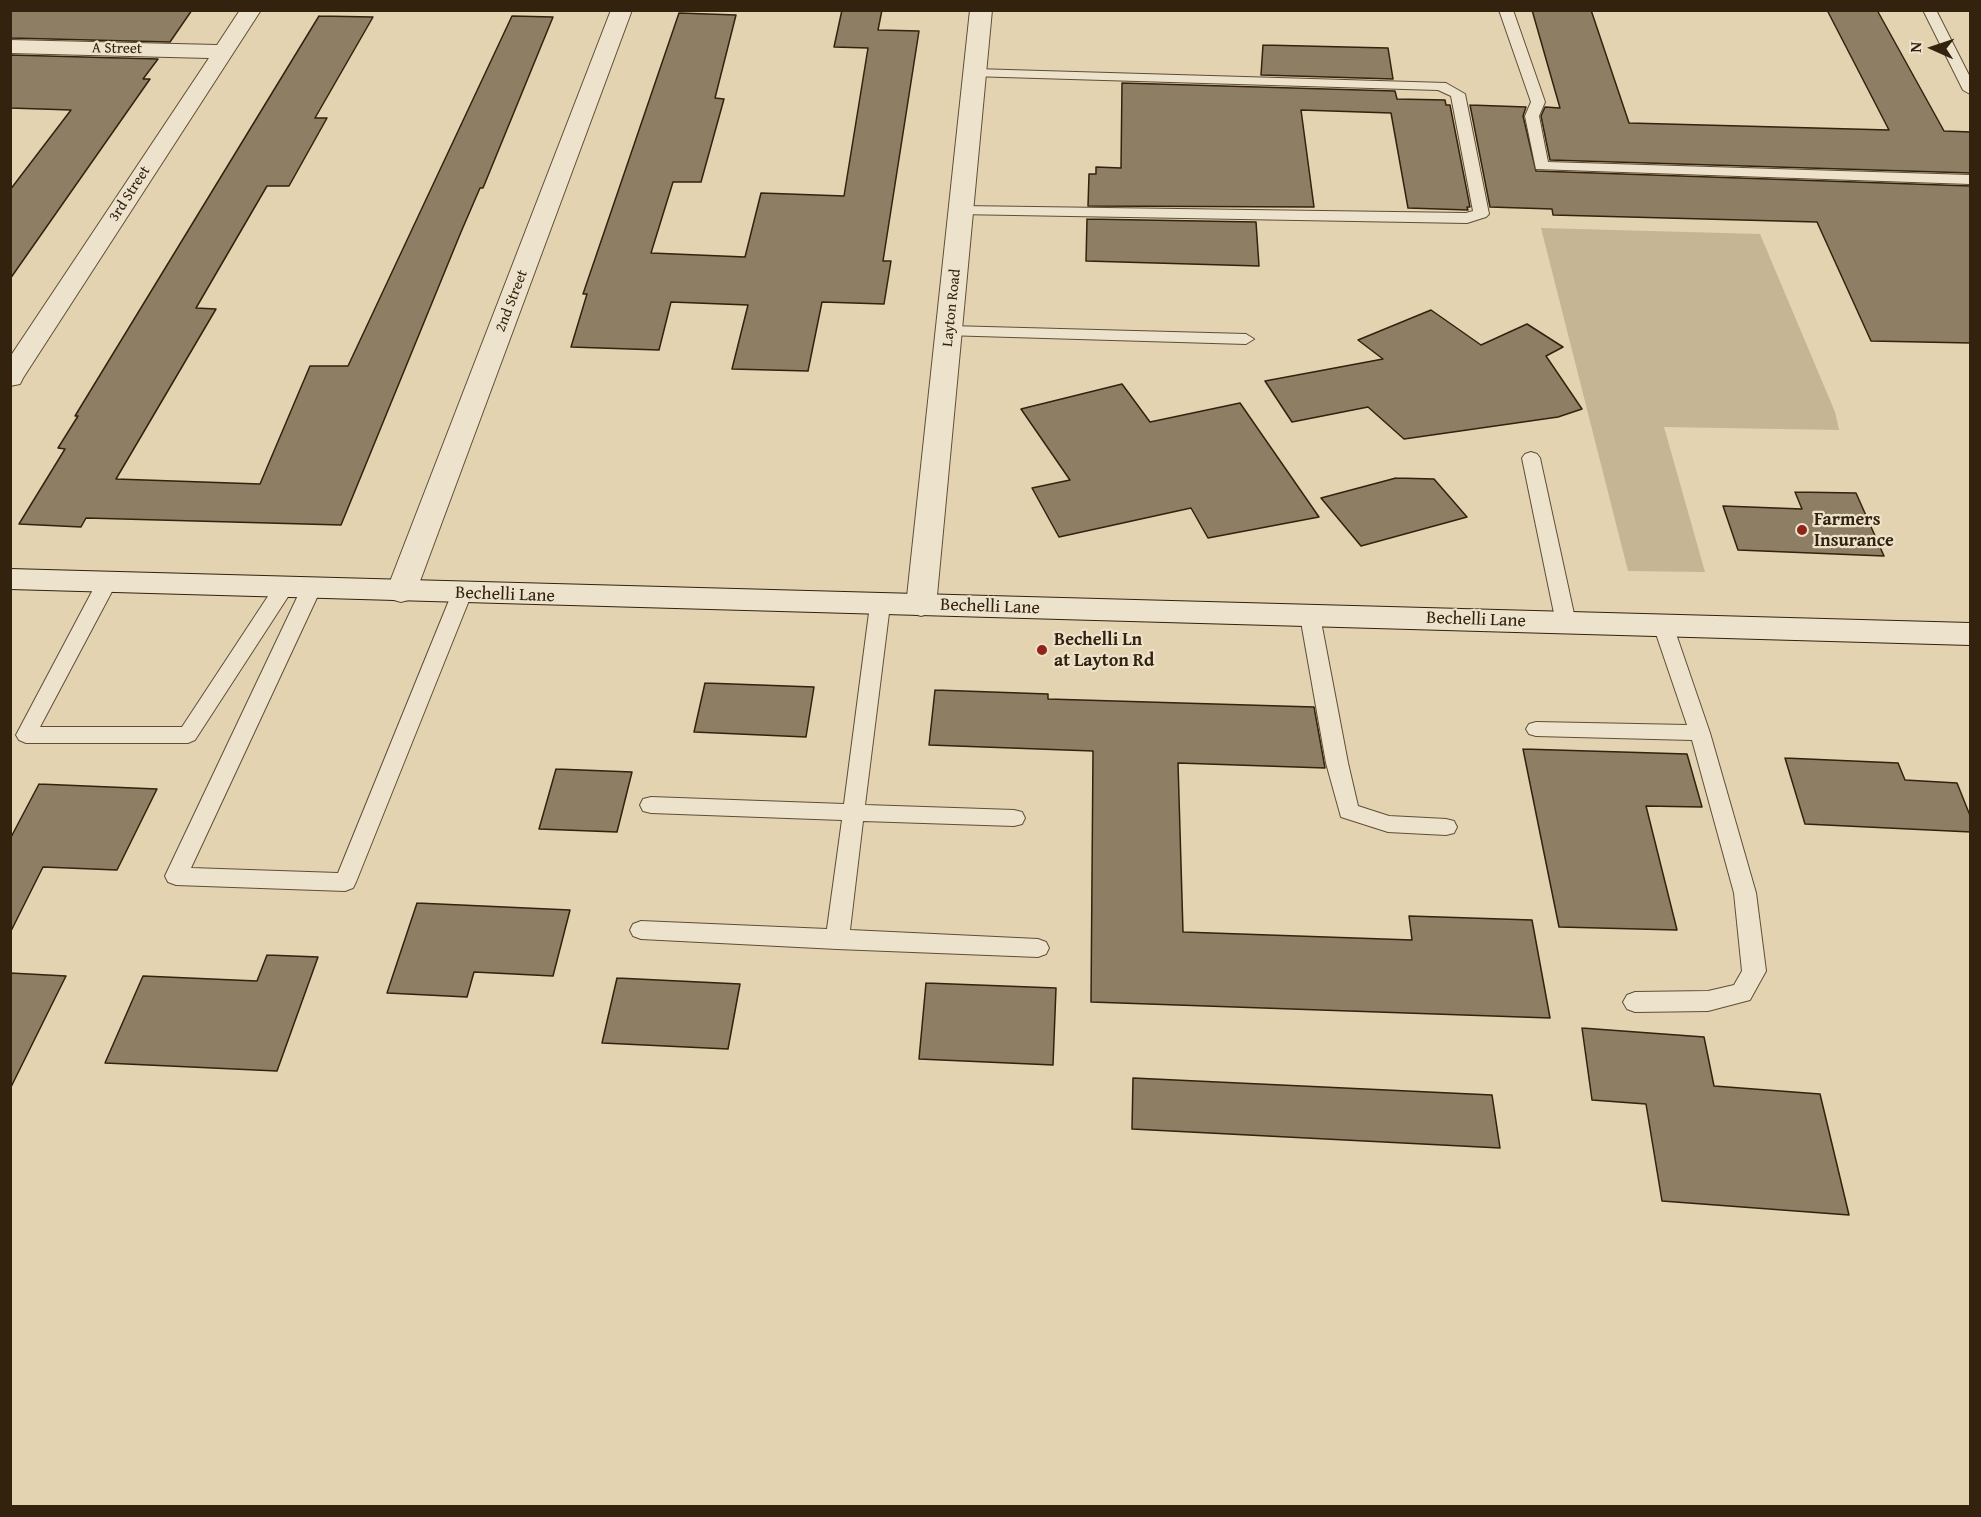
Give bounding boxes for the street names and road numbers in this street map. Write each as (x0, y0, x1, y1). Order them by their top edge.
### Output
street label: A Street (92, 40, 142, 58)
street label: 3rd Street (105, 163, 155, 225)
street label: 2nd Street (492, 267, 532, 335)
street label: Layton Road (939, 268, 965, 348)
street label: Bechelli Lane (455, 582, 555, 608)
street label: Bechelli Lane (940, 594, 1040, 620)
street label: Bechelli Lane (1426, 607, 1526, 633)

